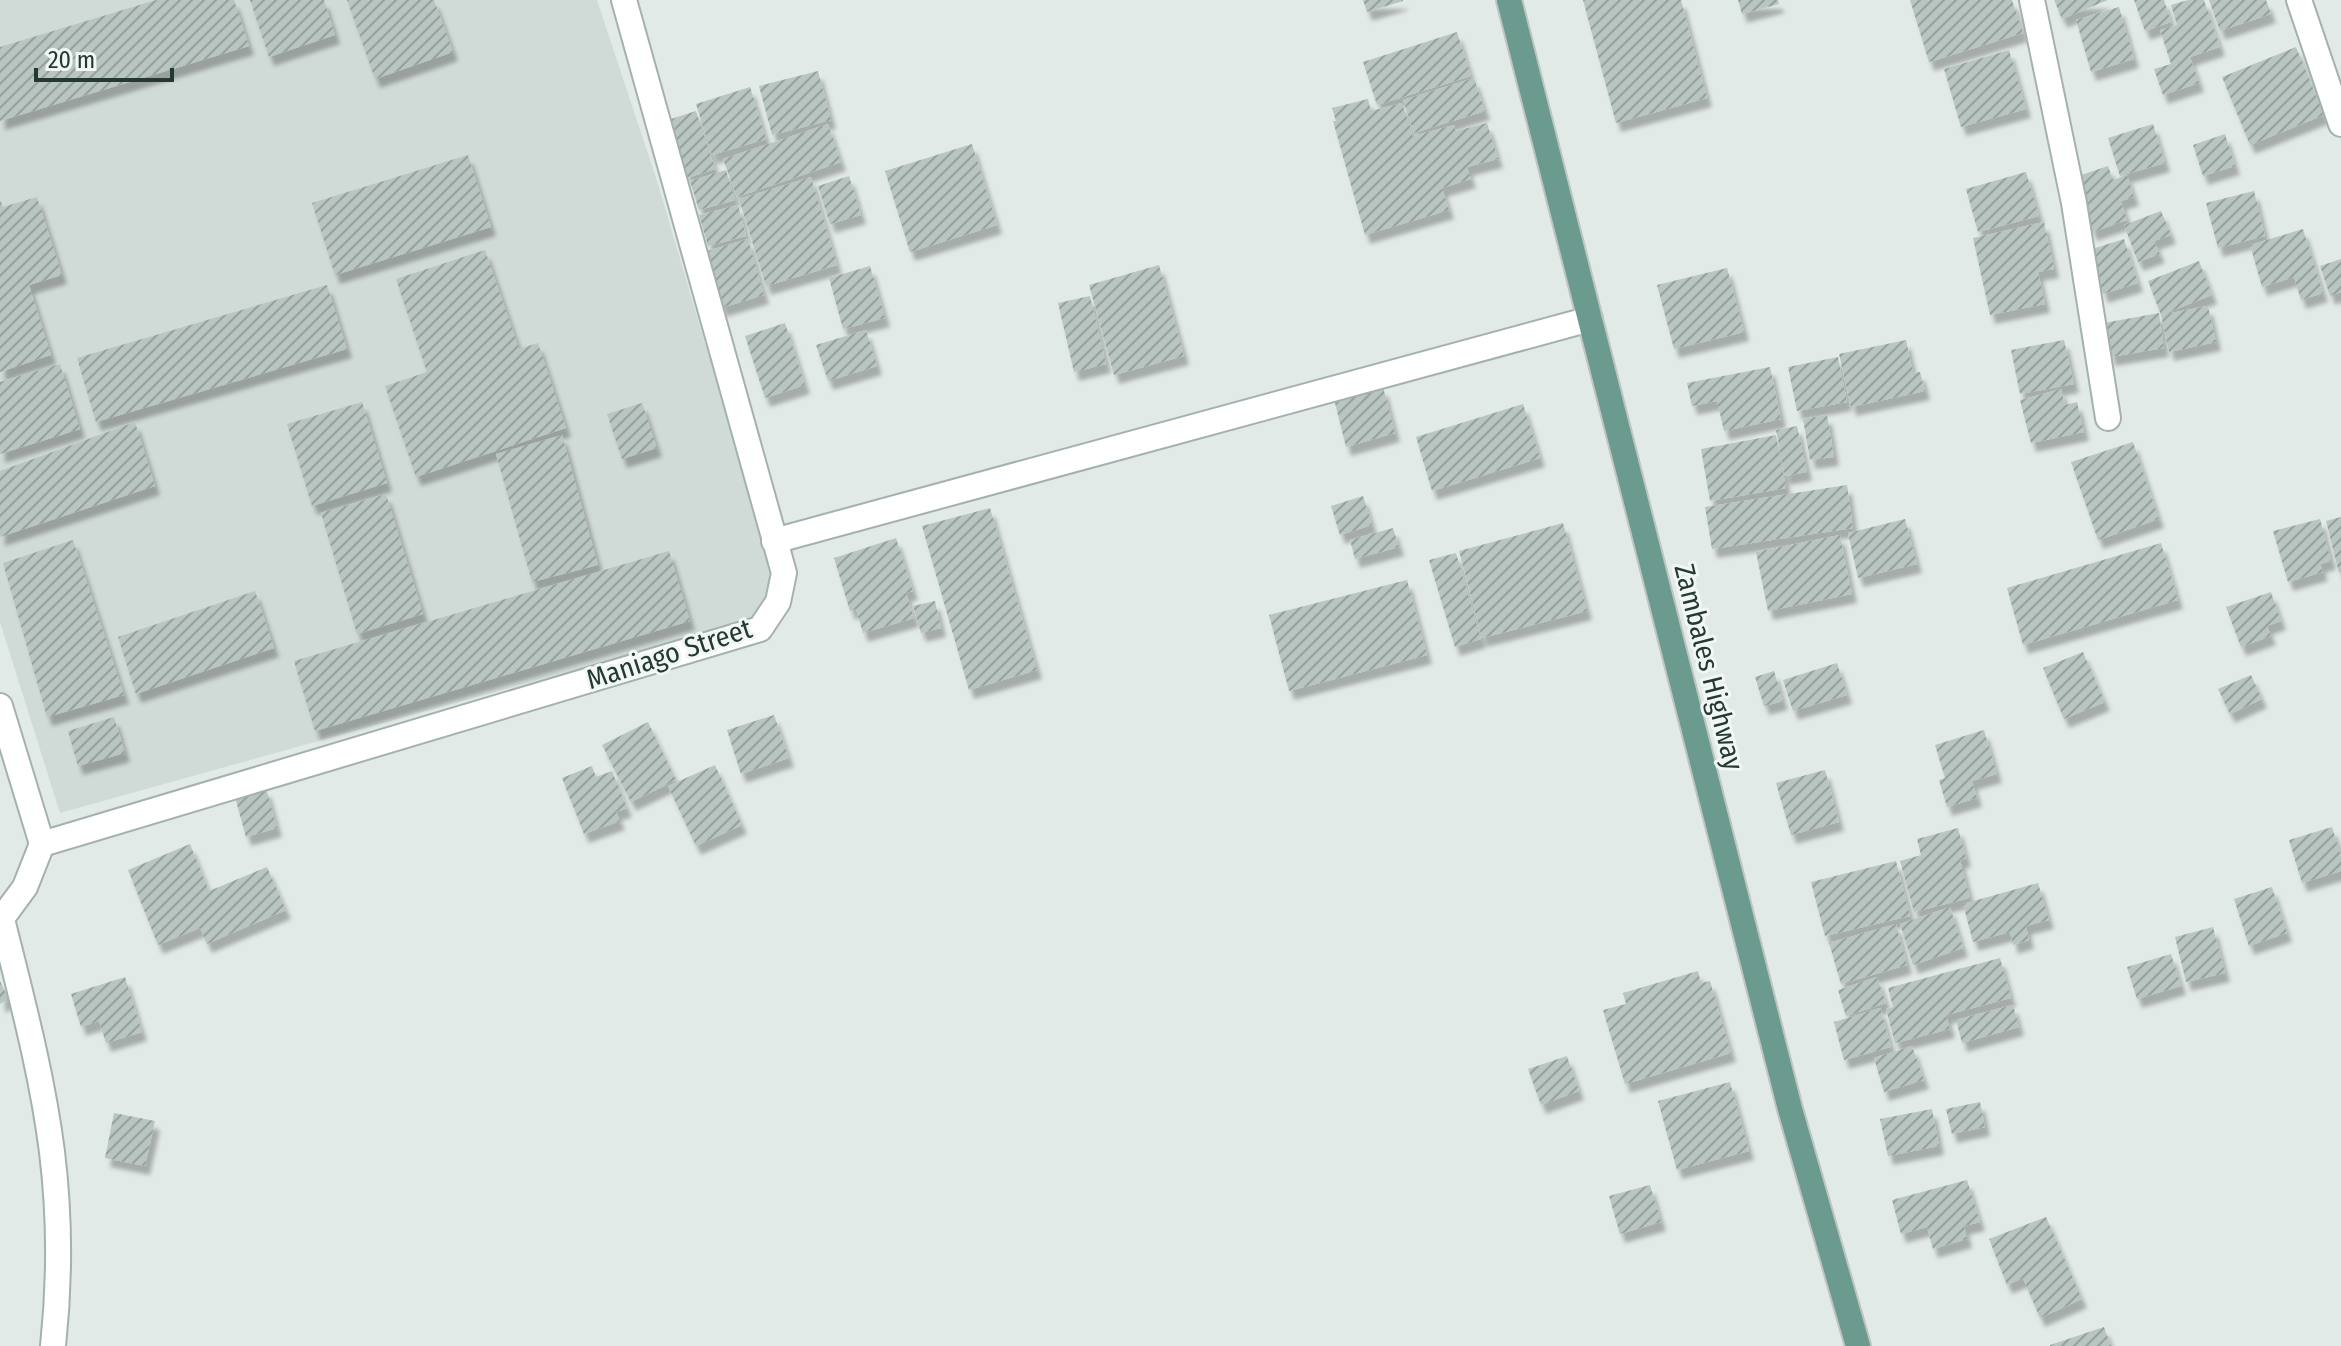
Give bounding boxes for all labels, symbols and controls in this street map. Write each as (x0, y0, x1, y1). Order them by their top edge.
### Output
scale bar (36, 32, 172, 82)
text: 20 m (48, 46, 95, 74)
street label: Zambales Highway (1667, 560, 1751, 774)
street label: Maniago Street (582, 612, 757, 696)

